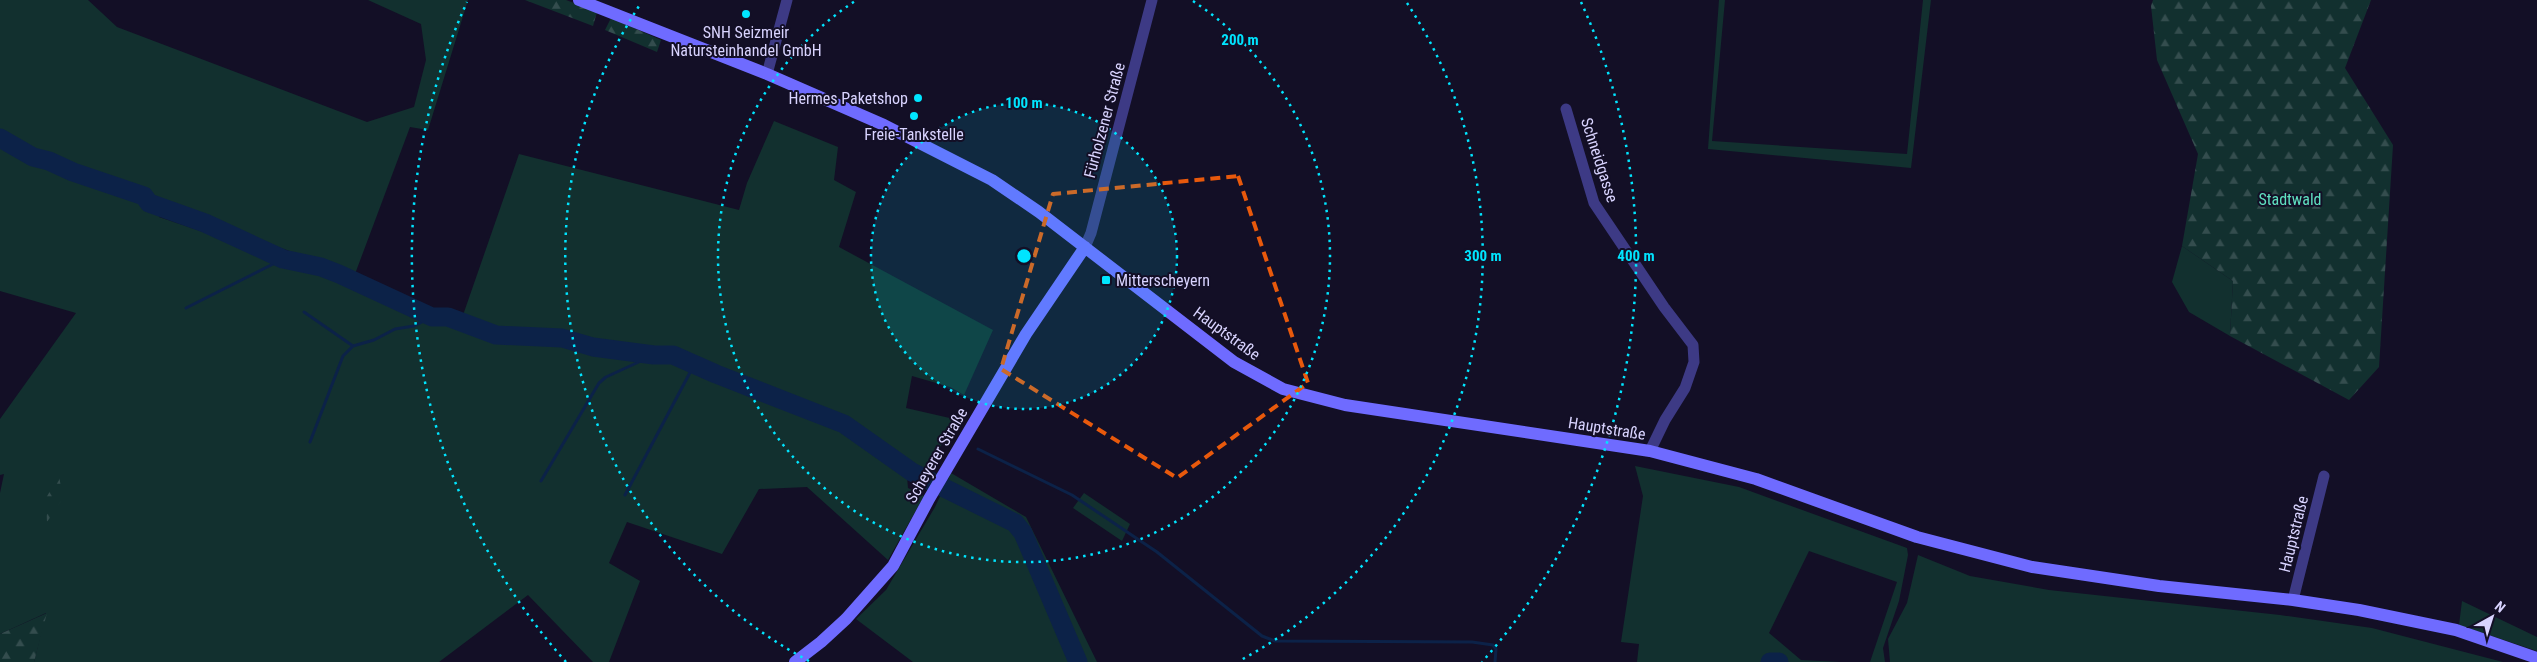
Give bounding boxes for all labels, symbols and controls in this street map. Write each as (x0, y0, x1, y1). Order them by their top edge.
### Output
marker: SNH Seizmeir Natursteinhandel GmbH (740, 8, 752, 20)
place label: SNH Seizmeir Natursteinhandel GmbH (670, 23, 822, 60)
text: 200 m (1221, 31, 1259, 49)
street label: Fürholzener Straße (1080, 60, 1129, 180)
place label: Hermes Paketshop (789, 89, 908, 108)
marker: Hermes Paketshop (912, 92, 924, 104)
text: 100 m (1005, 94, 1043, 112)
marker: Freie-Tankstelle (908, 110, 920, 122)
street label: Schneidgasse (1577, 115, 1622, 205)
place label: Freie-Tankstelle (864, 125, 964, 144)
park label: Stadtwald (2258, 190, 2322, 209)
centre of rings (1015, 247, 1033, 265)
text: 300 m (1464, 247, 1502, 265)
text: 400 m (1617, 247, 1655, 265)
place label: Mitterscheyern (1116, 271, 1210, 290)
marker: Mitterscheyern (1100, 274, 1112, 286)
street label: Hauptstraße (1190, 303, 1264, 364)
street label: Scheyerer Straße (902, 404, 971, 506)
street label: Hauptstraße (1567, 413, 1647, 444)
street label: Hauptstraße (2275, 494, 2312, 574)
north arrow (2467, 592, 2517, 642)
text: N (2492, 598, 2509, 616)

